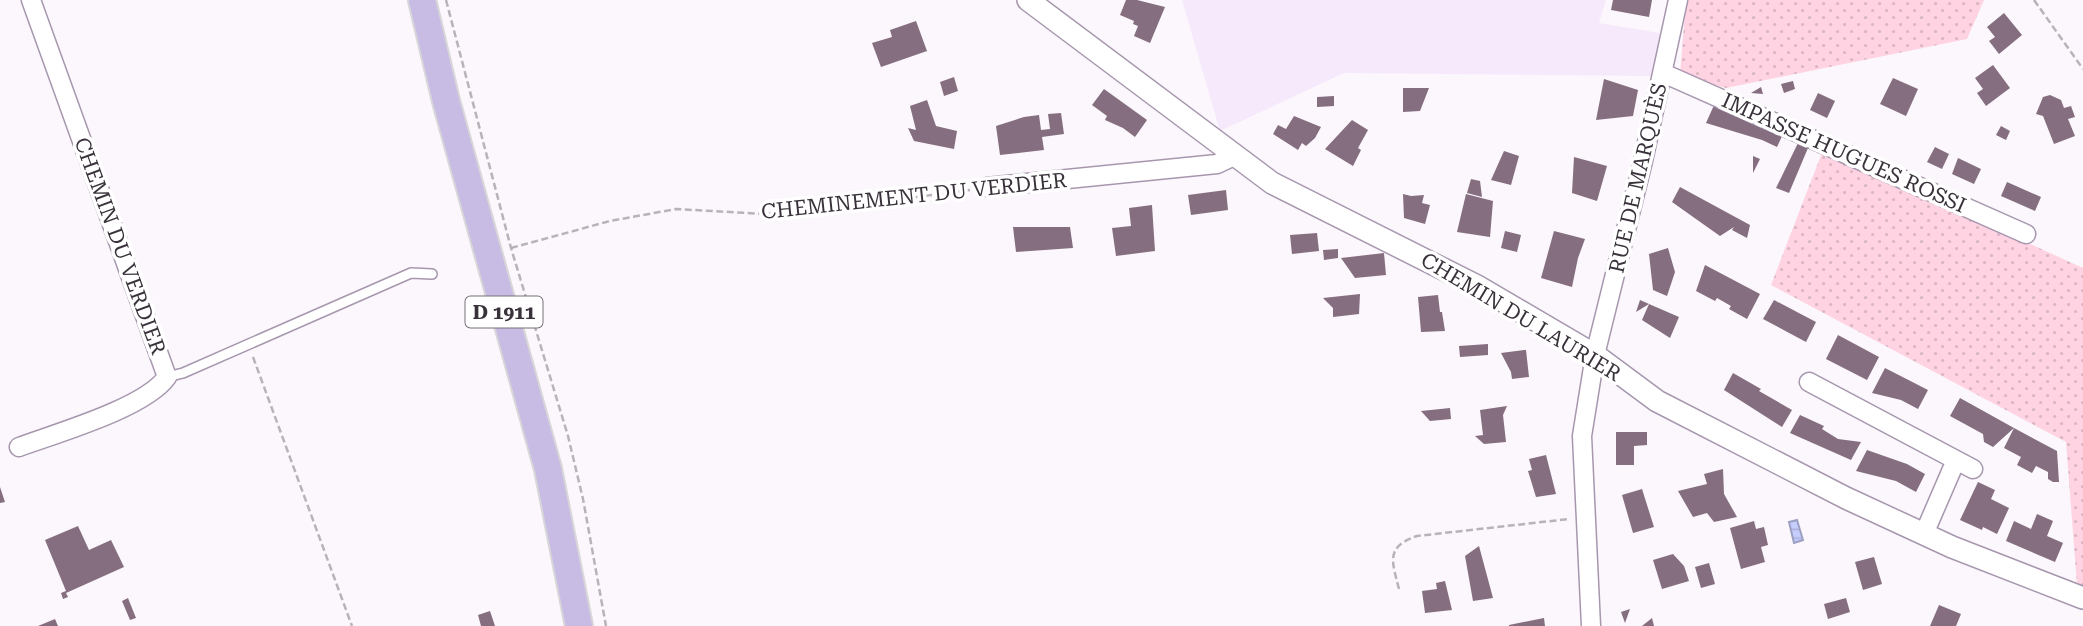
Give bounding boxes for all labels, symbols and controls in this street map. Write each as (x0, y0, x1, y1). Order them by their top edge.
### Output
street label: RUE DE MARQUÈS (1603, 80, 1672, 275)
street label: IMPASSE HUGUES ROSSI (1718, 88, 1970, 218)
street label: CHEMIN DU VERDIER (70, 134, 171, 358)
street label: CHEMINEMENT DU VERDIER (760, 168, 1068, 224)
street label: CHEMIN DU LAURIER (1417, 248, 1626, 386)
road number: D 1911 (466, 296, 542, 328)

